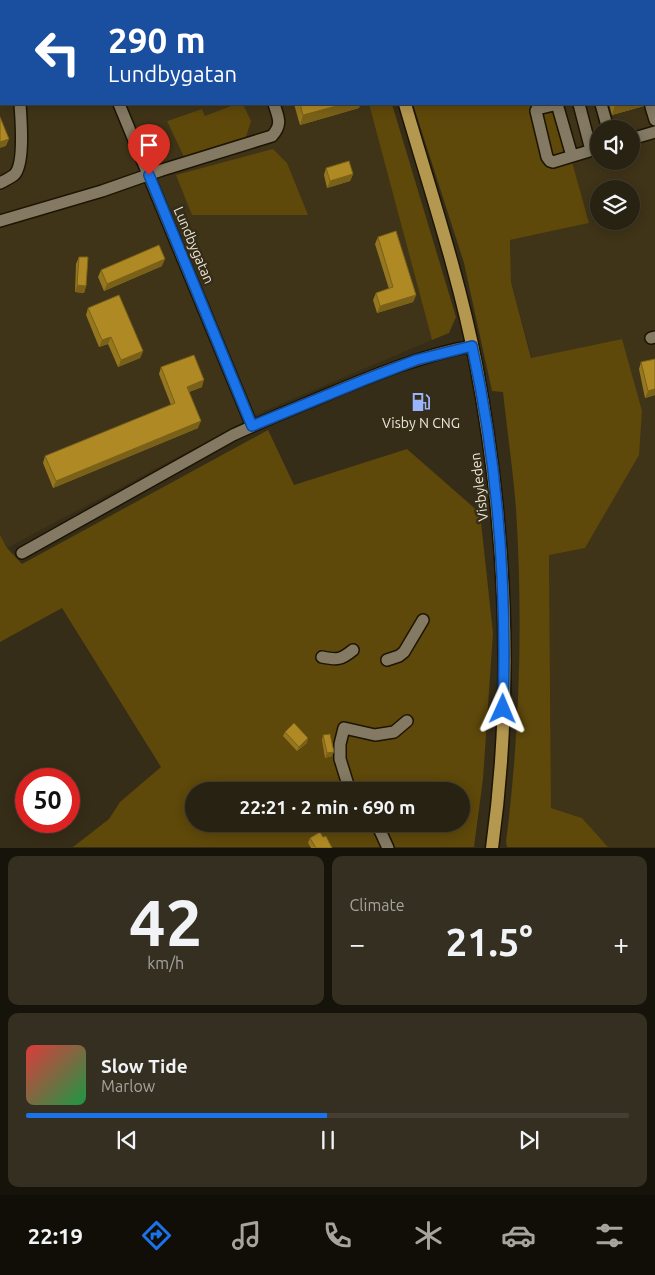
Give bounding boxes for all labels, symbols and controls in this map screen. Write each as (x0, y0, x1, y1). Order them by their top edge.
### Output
icon: left (25, 20, 90, 85)
text: 290 m (108, 20, 206, 60)
text: Lundbygatan (108, 61, 237, 86)
map controls (590, 120, 640, 230)
button: sound (590, 120, 640, 170)
pin (128, 124, 170, 175)
icon: arrive (135, 131, 163, 159)
button: layers (590, 180, 640, 230)
street label: Lundbygatan (171, 204, 217, 286)
fuel station icon: Visby N CNG (410, 391, 432, 413)
place label: Visby N CNG (382, 415, 460, 431)
street label: Visbyleden (467, 452, 491, 522)
position arrow (476, 682, 528, 734)
speed limit sign: 50 (15, 768, 80, 833)
text: 22:21 · 2 min · 690 m (240, 796, 415, 818)
text: 42 (129, 885, 202, 958)
text: Climate (350, 896, 405, 914)
text: 21.5° (446, 921, 533, 963)
text: − (350, 928, 365, 959)
text: + (613, 928, 629, 959)
text: km/h (147, 954, 184, 972)
text: Slow Tide (101, 1055, 188, 1077)
text: Marlow (101, 1077, 155, 1095)
icon: previous (113, 1126, 141, 1154)
icon: pause (314, 1126, 342, 1154)
icon: next (515, 1126, 543, 1154)
icon: directions (139, 1218, 174, 1253)
icon: music (229, 1218, 264, 1253)
icon: phone (320, 1218, 355, 1253)
icon: climate (411, 1218, 446, 1253)
icon: car (501, 1218, 536, 1253)
icon: filters (592, 1218, 627, 1253)
text: 22:19 (28, 1223, 83, 1248)

